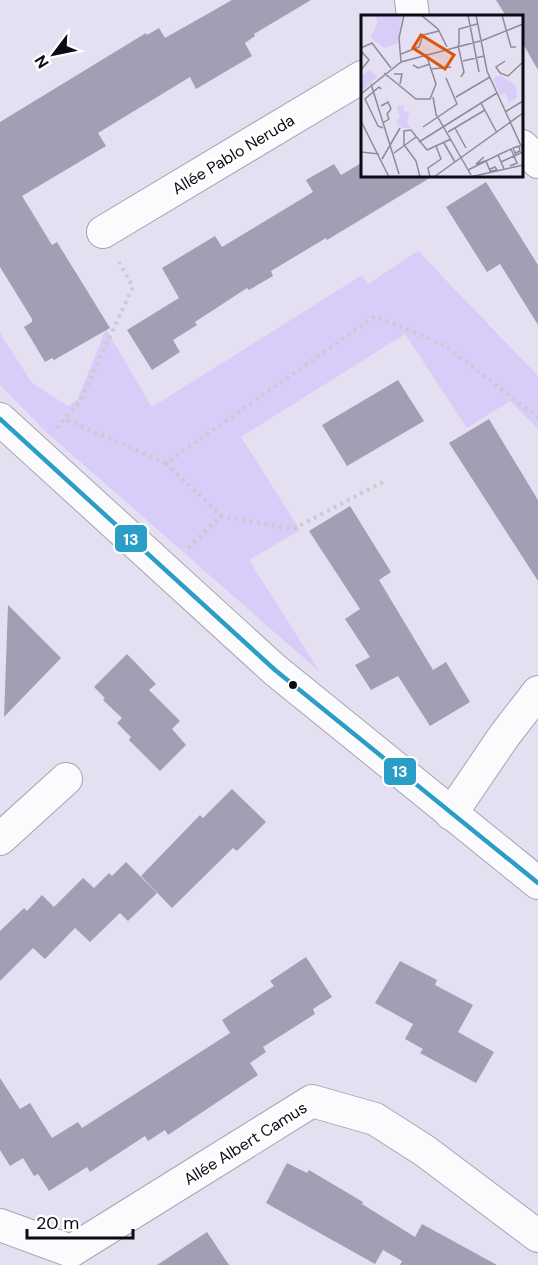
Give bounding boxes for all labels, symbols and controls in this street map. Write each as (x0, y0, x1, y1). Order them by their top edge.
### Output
inset map (361, 15, 523, 177)
north arrow (24, 24, 84, 84)
text: N (30, 51, 54, 72)
street label: Allée Pablo Neruda (168, 110, 298, 199)
line badge: 13 (114, 524, 148, 553)
text: 13 (123, 529, 139, 550)
unlabelled marker (287, 679, 299, 691)
line badge: 13 (383, 757, 417, 786)
text: 13 (392, 761, 408, 782)
street label: Allée Albert Camus (180, 1097, 311, 1190)
scale bar (27, 1202, 134, 1240)
text: 20 m (36, 1211, 79, 1235)

